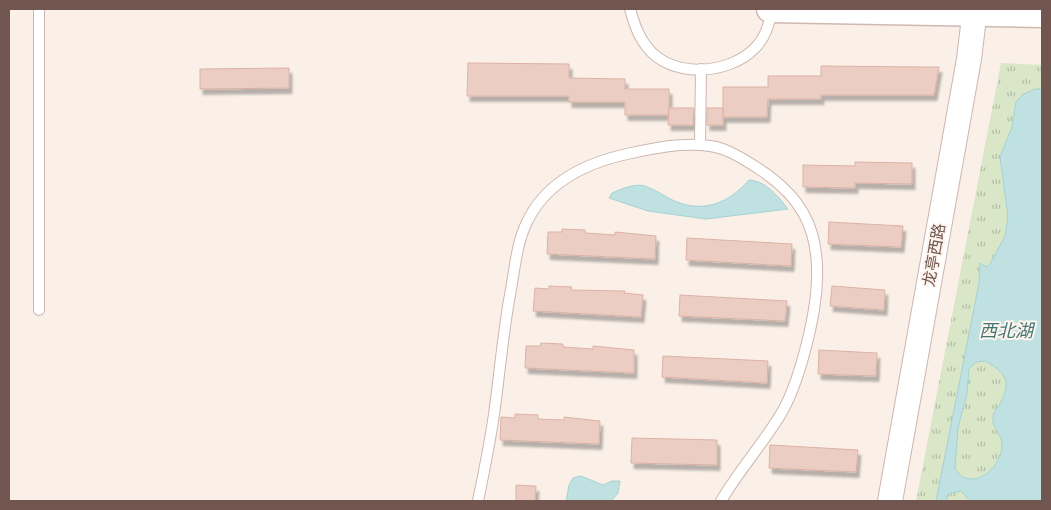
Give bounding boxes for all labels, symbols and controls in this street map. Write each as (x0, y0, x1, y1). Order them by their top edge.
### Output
street label: 龙亭西路 (918, 222, 950, 288)
water label: 西北湖 (979, 319, 1036, 343)

